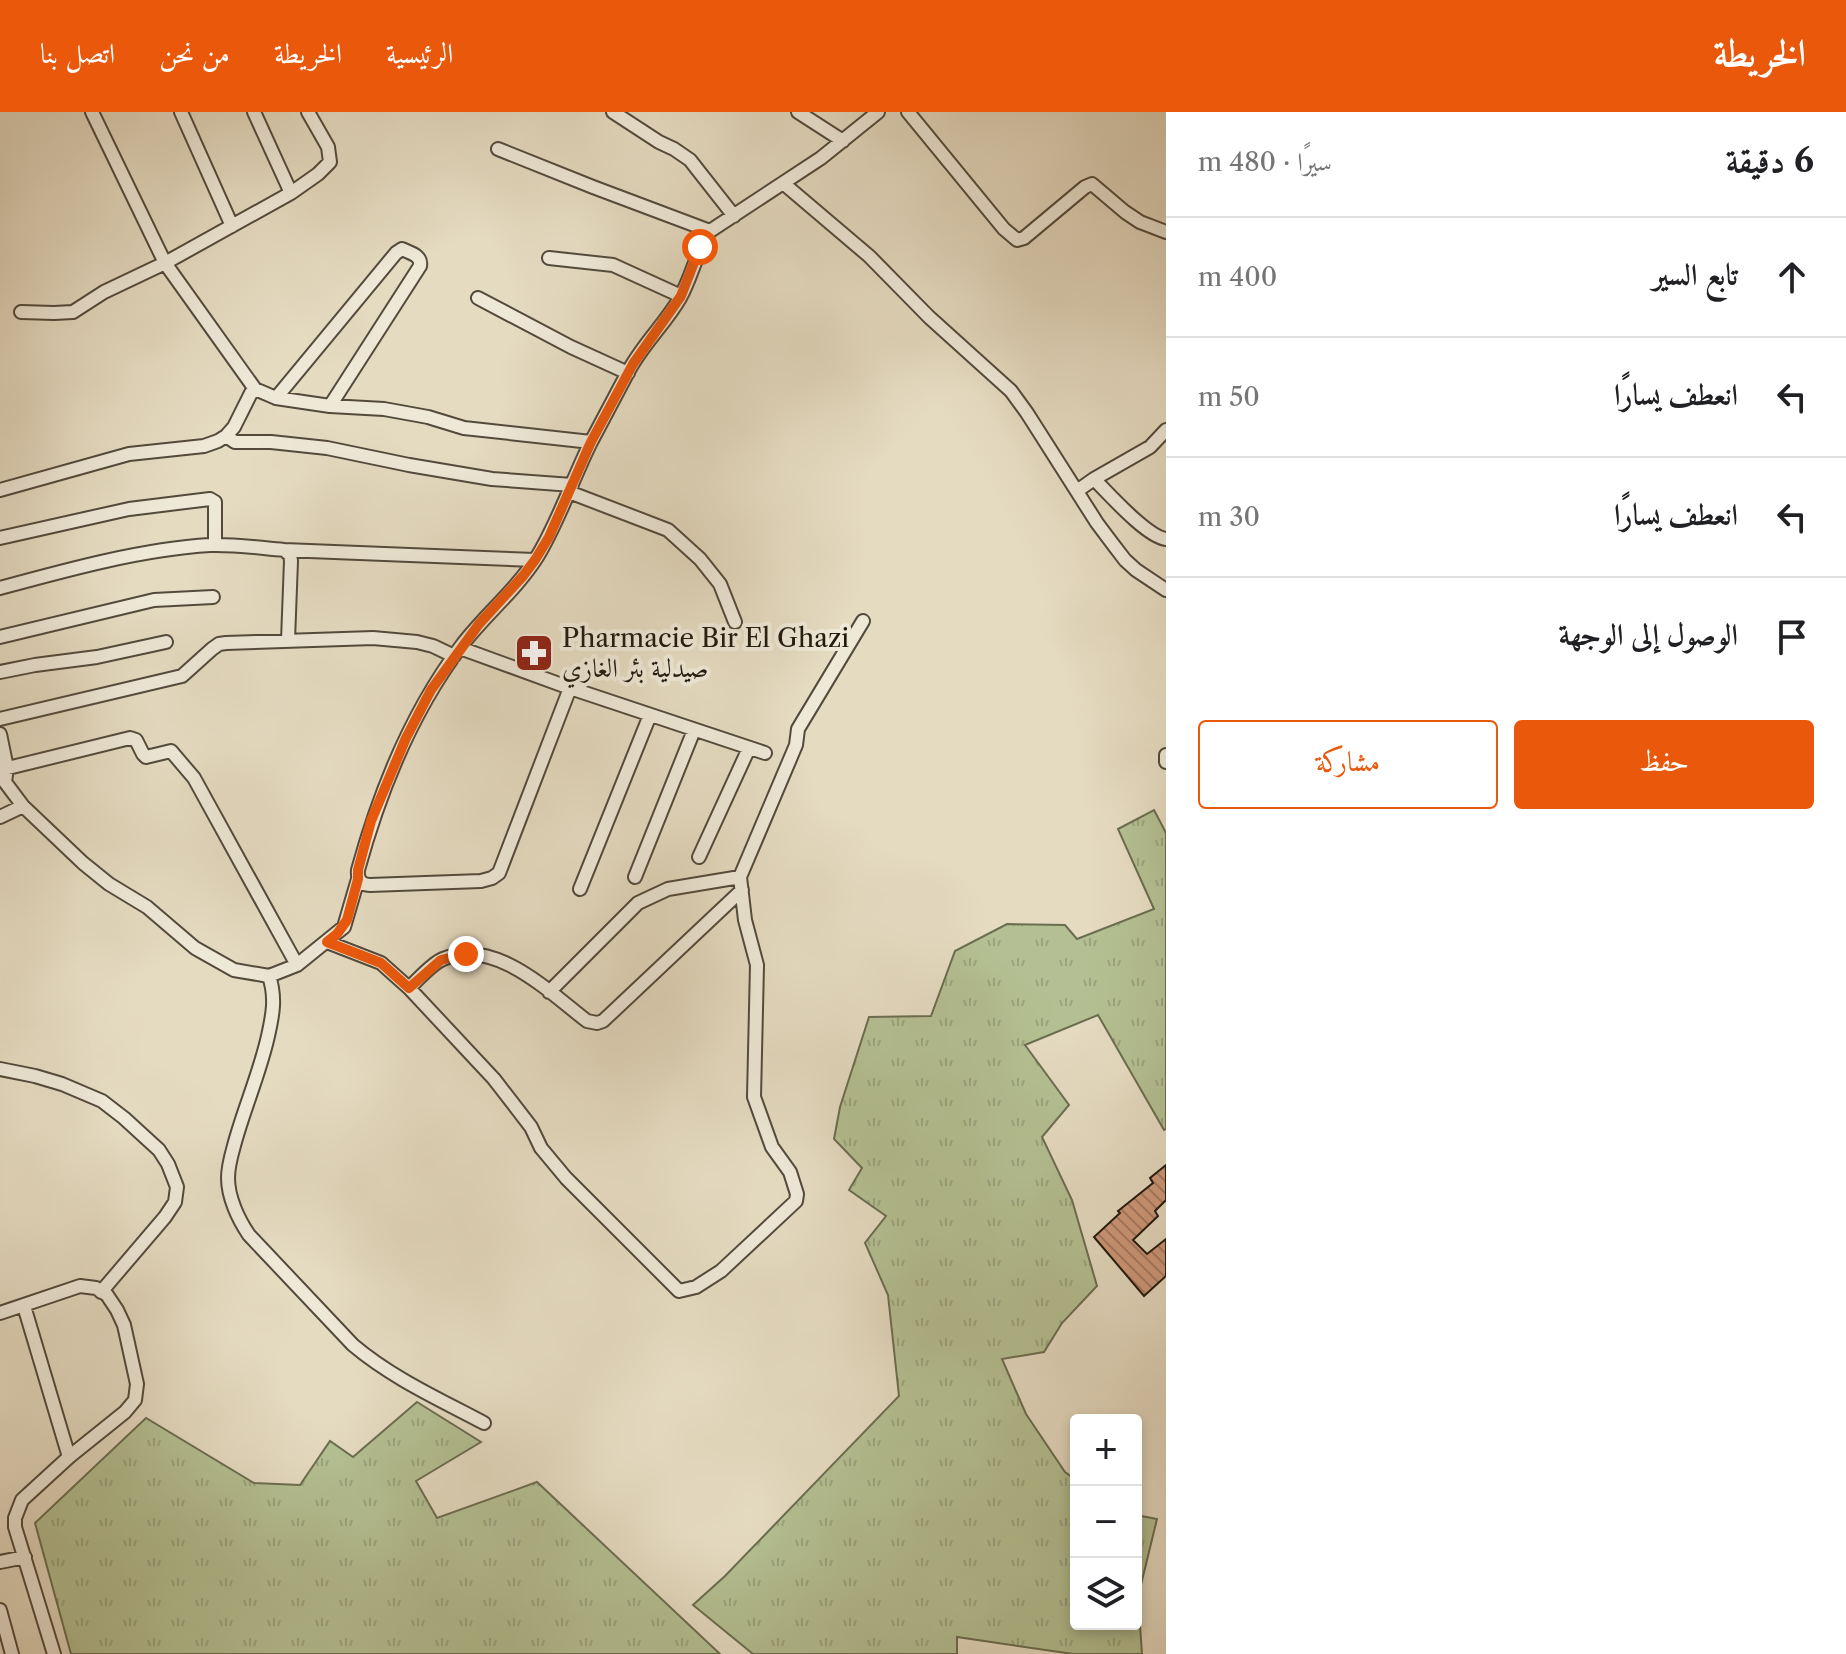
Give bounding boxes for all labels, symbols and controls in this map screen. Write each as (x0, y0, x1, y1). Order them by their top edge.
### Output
text: الخريطة (1714, 29, 1806, 76)
text: اتصل بنا (40, 36, 115, 70)
text: من نحن (159, 36, 230, 70)
text: الخريطة (274, 36, 342, 70)
text: الرئيسية (386, 36, 453, 70)
text: 6 دقيقة (1726, 139, 1814, 181)
text: سيرًا · 480 m (1198, 146, 1332, 178)
route start (682, 229, 718, 265)
icon: ahead (1770, 255, 1814, 299)
text: تابع السير (1652, 256, 1738, 293)
text: 400 m (1198, 261, 1277, 293)
icon: left (1770, 375, 1814, 419)
text: انعطف يسارًا (1614, 376, 1738, 413)
text: 50 m (1198, 381, 1260, 413)
icon: left (1770, 495, 1814, 539)
text: انعطف يسارًا (1614, 496, 1738, 533)
text: 30 m (1198, 501, 1260, 533)
icon: arrive (1770, 615, 1814, 659)
text: الوصول إلى الوجهة (1559, 616, 1738, 653)
place label: Pharmacie Bir El Ghazi صيدلية بئر الغازي (562, 622, 849, 689)
pharmacy icon: Pharmacie Bir El Ghazi صيدلية بئر الغازي (513, 632, 555, 674)
button: مشاركة (1198, 720, 1498, 809)
button: حفظ (1514, 720, 1814, 809)
route end (448, 936, 484, 972)
map controls (1070, 1414, 1142, 1630)
button: + (1070, 1414, 1142, 1486)
button: − (1070, 1486, 1142, 1558)
button: layers (1070, 1558, 1142, 1630)

